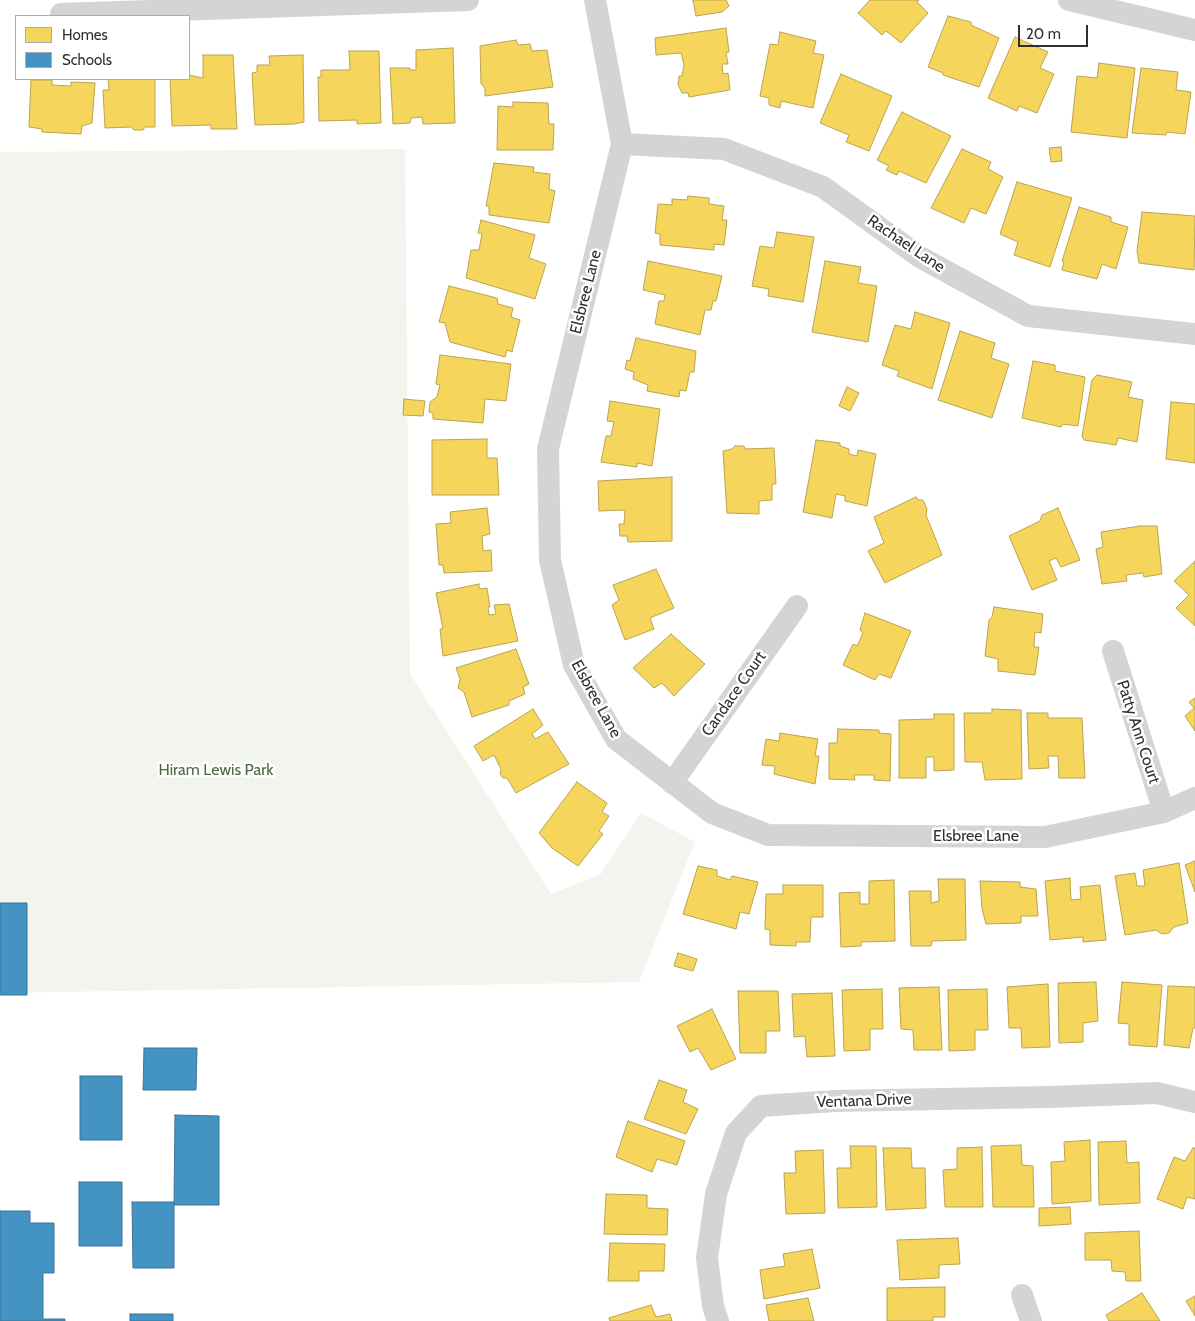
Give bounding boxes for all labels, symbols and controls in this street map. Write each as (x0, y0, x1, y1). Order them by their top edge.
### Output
legend (15, 15, 190, 80)
scale bar (1020, 15, 1090, 47)
text: 20 m (1026, 25, 1061, 43)
text: Homes (62, 26, 108, 44)
text: Schools (62, 51, 112, 69)
street label: Rachael Lane (864, 211, 948, 277)
street label: Elsbree Lane (566, 248, 606, 336)
street label: Candace Court (698, 648, 770, 740)
street label: Elsbree Lane (567, 657, 625, 741)
street label: Patty Ann Court (1112, 678, 1164, 786)
park label: Hiram Lewis Park (159, 760, 273, 780)
street label: Elsbree Lane (933, 826, 1019, 846)
street label: Ventana Drive (816, 1090, 912, 1112)

